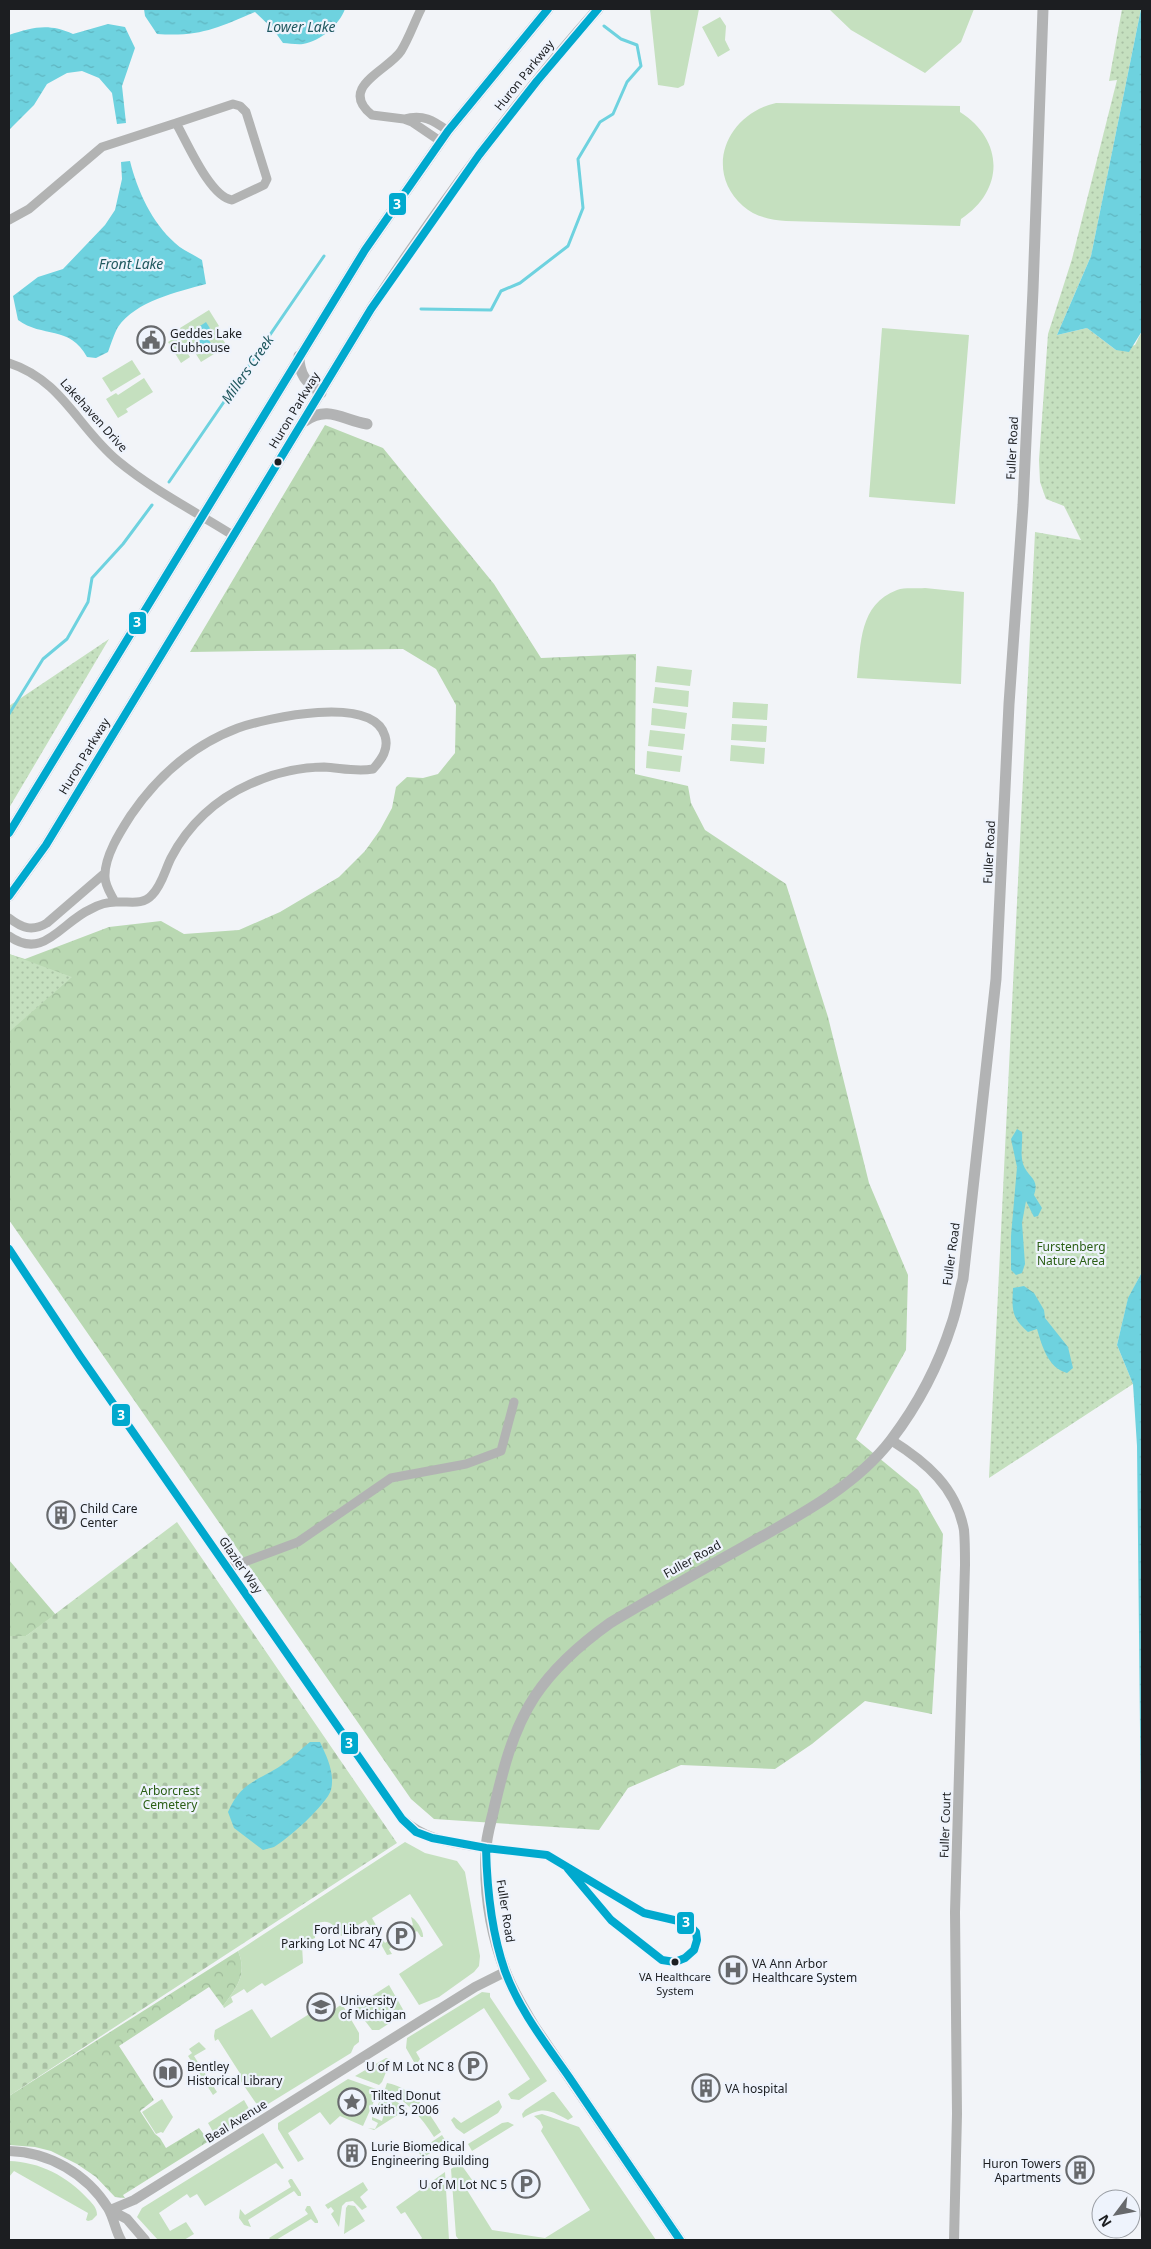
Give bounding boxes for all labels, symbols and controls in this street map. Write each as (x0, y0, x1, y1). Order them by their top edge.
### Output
water label: Lower Lake (267, 17, 335, 36)
street label: Huron Parkway (490, 35, 558, 114)
line badge: 3 (388, 192, 407, 216)
text: 3 (393, 194, 401, 213)
water label: Front Lake (99, 254, 163, 273)
public building icon: Geddes Lake Clubhouse (136, 325, 166, 355)
place label: Geddes Lake Clubhouse (170, 325, 242, 356)
water label: Millers Creek (216, 330, 278, 407)
street label: Huron Parkway (264, 368, 324, 451)
street label: Lakehaven Drive (56, 375, 132, 456)
street label: Fuller Road (1002, 416, 1022, 480)
unlabelled marker (273, 457, 283, 467)
line badge: 3 (128, 611, 147, 635)
text: 3 (133, 612, 141, 631)
street label: Huron Parkway (54, 714, 114, 797)
street label: Fuller Road (979, 820, 999, 884)
street label: Fuller Road (938, 1221, 964, 1287)
park label: Furstenberg Nature Area (1036, 1238, 1106, 1269)
line badge: 3 (111, 1403, 131, 1427)
text: 3 (117, 1405, 125, 1424)
building icon: Child Care Center (46, 1500, 76, 1530)
place label: Child Care Center (80, 1500, 138, 1531)
street label: Glazier Way (215, 1533, 267, 1598)
street label: Fuller Road (660, 1536, 724, 1582)
line badge: 3 (340, 1731, 359, 1755)
text: 3 (345, 1733, 353, 1752)
park label: Arborcrest Cemetery (140, 1782, 200, 1813)
street label: Fuller Court (935, 1791, 955, 1858)
street label: Fuller Road (493, 1878, 519, 1944)
line badge: 3 (676, 1911, 695, 1935)
text: 3 (682, 1912, 690, 1931)
place label: Ford Library Parking Lot NC 47 (281, 1921, 383, 1952)
parking icon: Ford Library Parking Lot NC 47 (386, 1921, 416, 1951)
hospital icon: VA Ann Arbor Healthcare System (718, 1955, 748, 1985)
place label: VA Ann Arbor Healthcare System (752, 1955, 857, 1986)
marker: VA Healthcare System (670, 1957, 680, 1967)
place label: VA Healthcare System (639, 1969, 711, 1998)
school or university icon: University of Michigan (306, 1992, 336, 2022)
place label: University of Michigan (340, 1992, 406, 2023)
parking icon: U of M Lot NC 8 (458, 2051, 488, 2081)
library icon: Bentley Historical Library (153, 2058, 183, 2088)
place label: Bentley Historical Library (187, 2058, 283, 2089)
place label: U of M Lot NC 8 (366, 2058, 454, 2075)
building icon: VA hospital (691, 2073, 721, 2103)
place label: VA hospital (725, 2080, 788, 2097)
place icon: Tilted Donut with S, 2006 (337, 2087, 367, 2117)
place label: Tilted Donut with S, 2006 (371, 2087, 441, 2118)
street label: Beal Avenue (202, 2095, 270, 2147)
building icon: Lurie Biomedical Engineering Building (337, 2138, 367, 2168)
place label: Lurie Biomedical Engineering Building (371, 2138, 489, 2169)
place label: Huron Towers Apartments (982, 2155, 1061, 2186)
building icon: Huron Towers Apartments (1065, 2155, 1095, 2185)
parking icon: U of M Lot NC 5 (511, 2169, 541, 2199)
place label: U of M Lot NC 5 (419, 2176, 507, 2193)
north arrow (1091, 2189, 1141, 2239)
text: N (1093, 2211, 1116, 2231)

